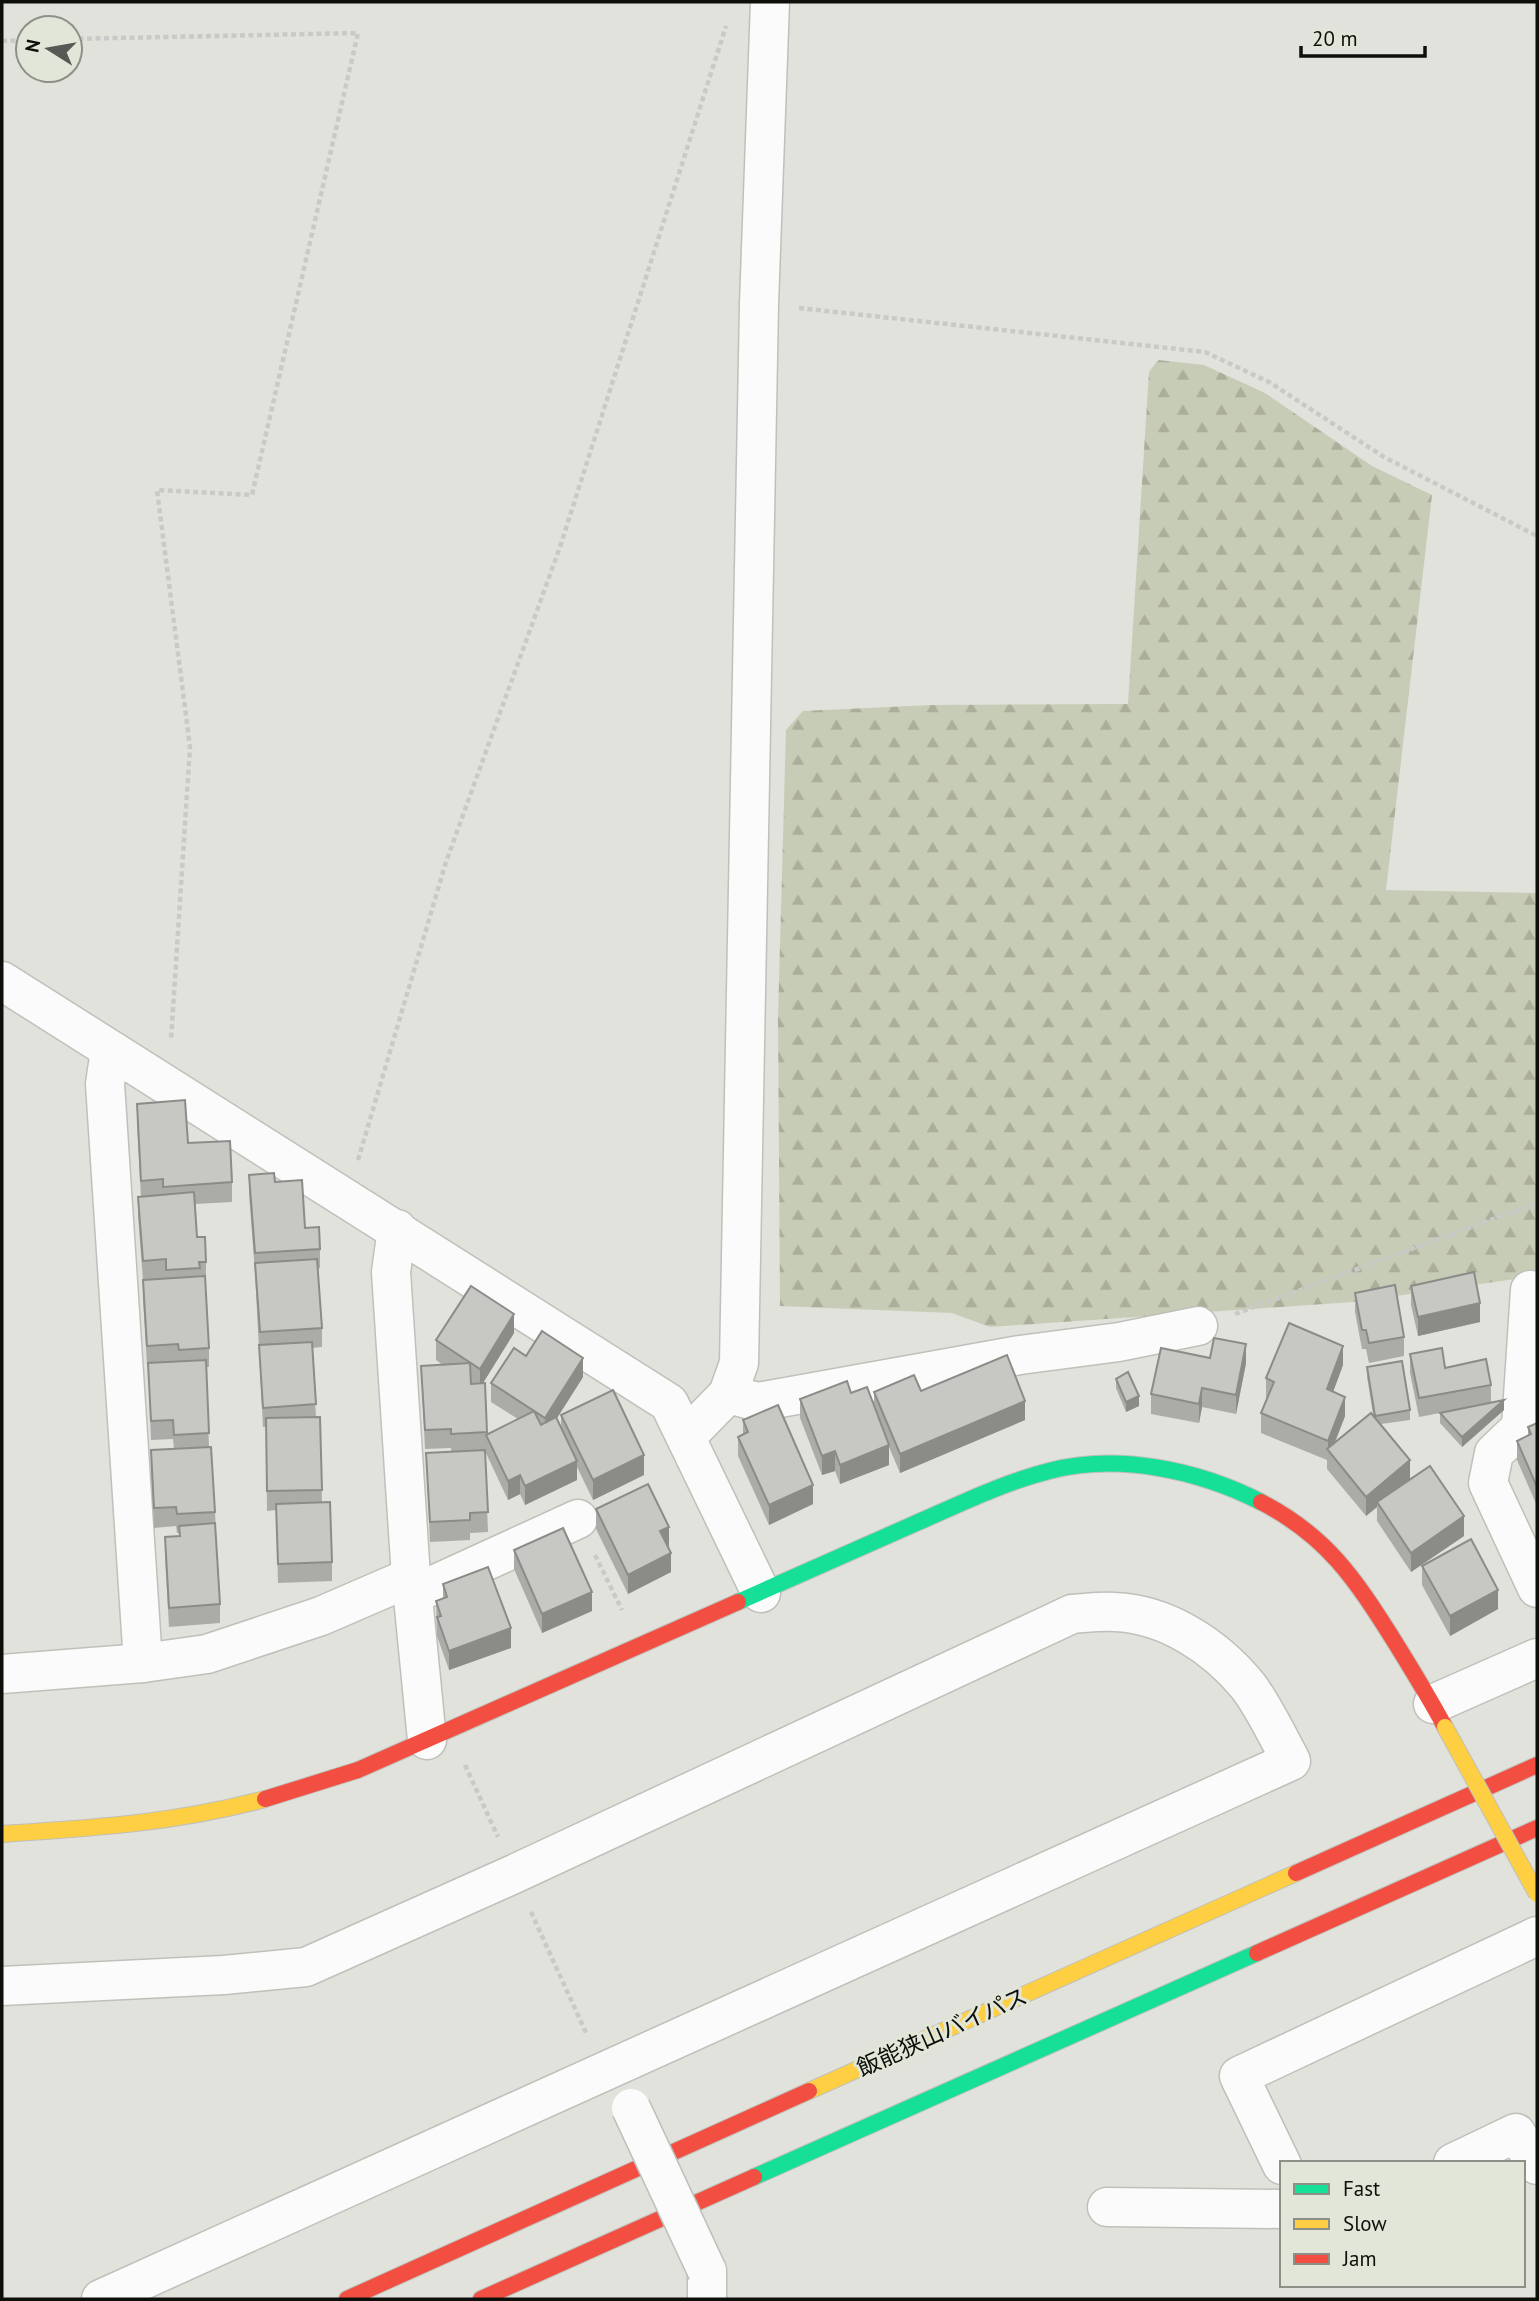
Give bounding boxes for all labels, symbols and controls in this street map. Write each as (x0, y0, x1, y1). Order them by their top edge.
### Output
north arrow (14, 14, 84, 84)
scale bar (1301, 14, 1425, 58)
text: 20 m (1312, 25, 1358, 52)
text: N (19, 37, 45, 54)
street label: 飯能狭山バイパス (852, 1981, 1032, 2082)
legend (1280, 2161, 1525, 2287)
text: Fast (1343, 2175, 1380, 2202)
text: Slow (1343, 2210, 1387, 2237)
text: Jam (1342, 2245, 1377, 2272)

